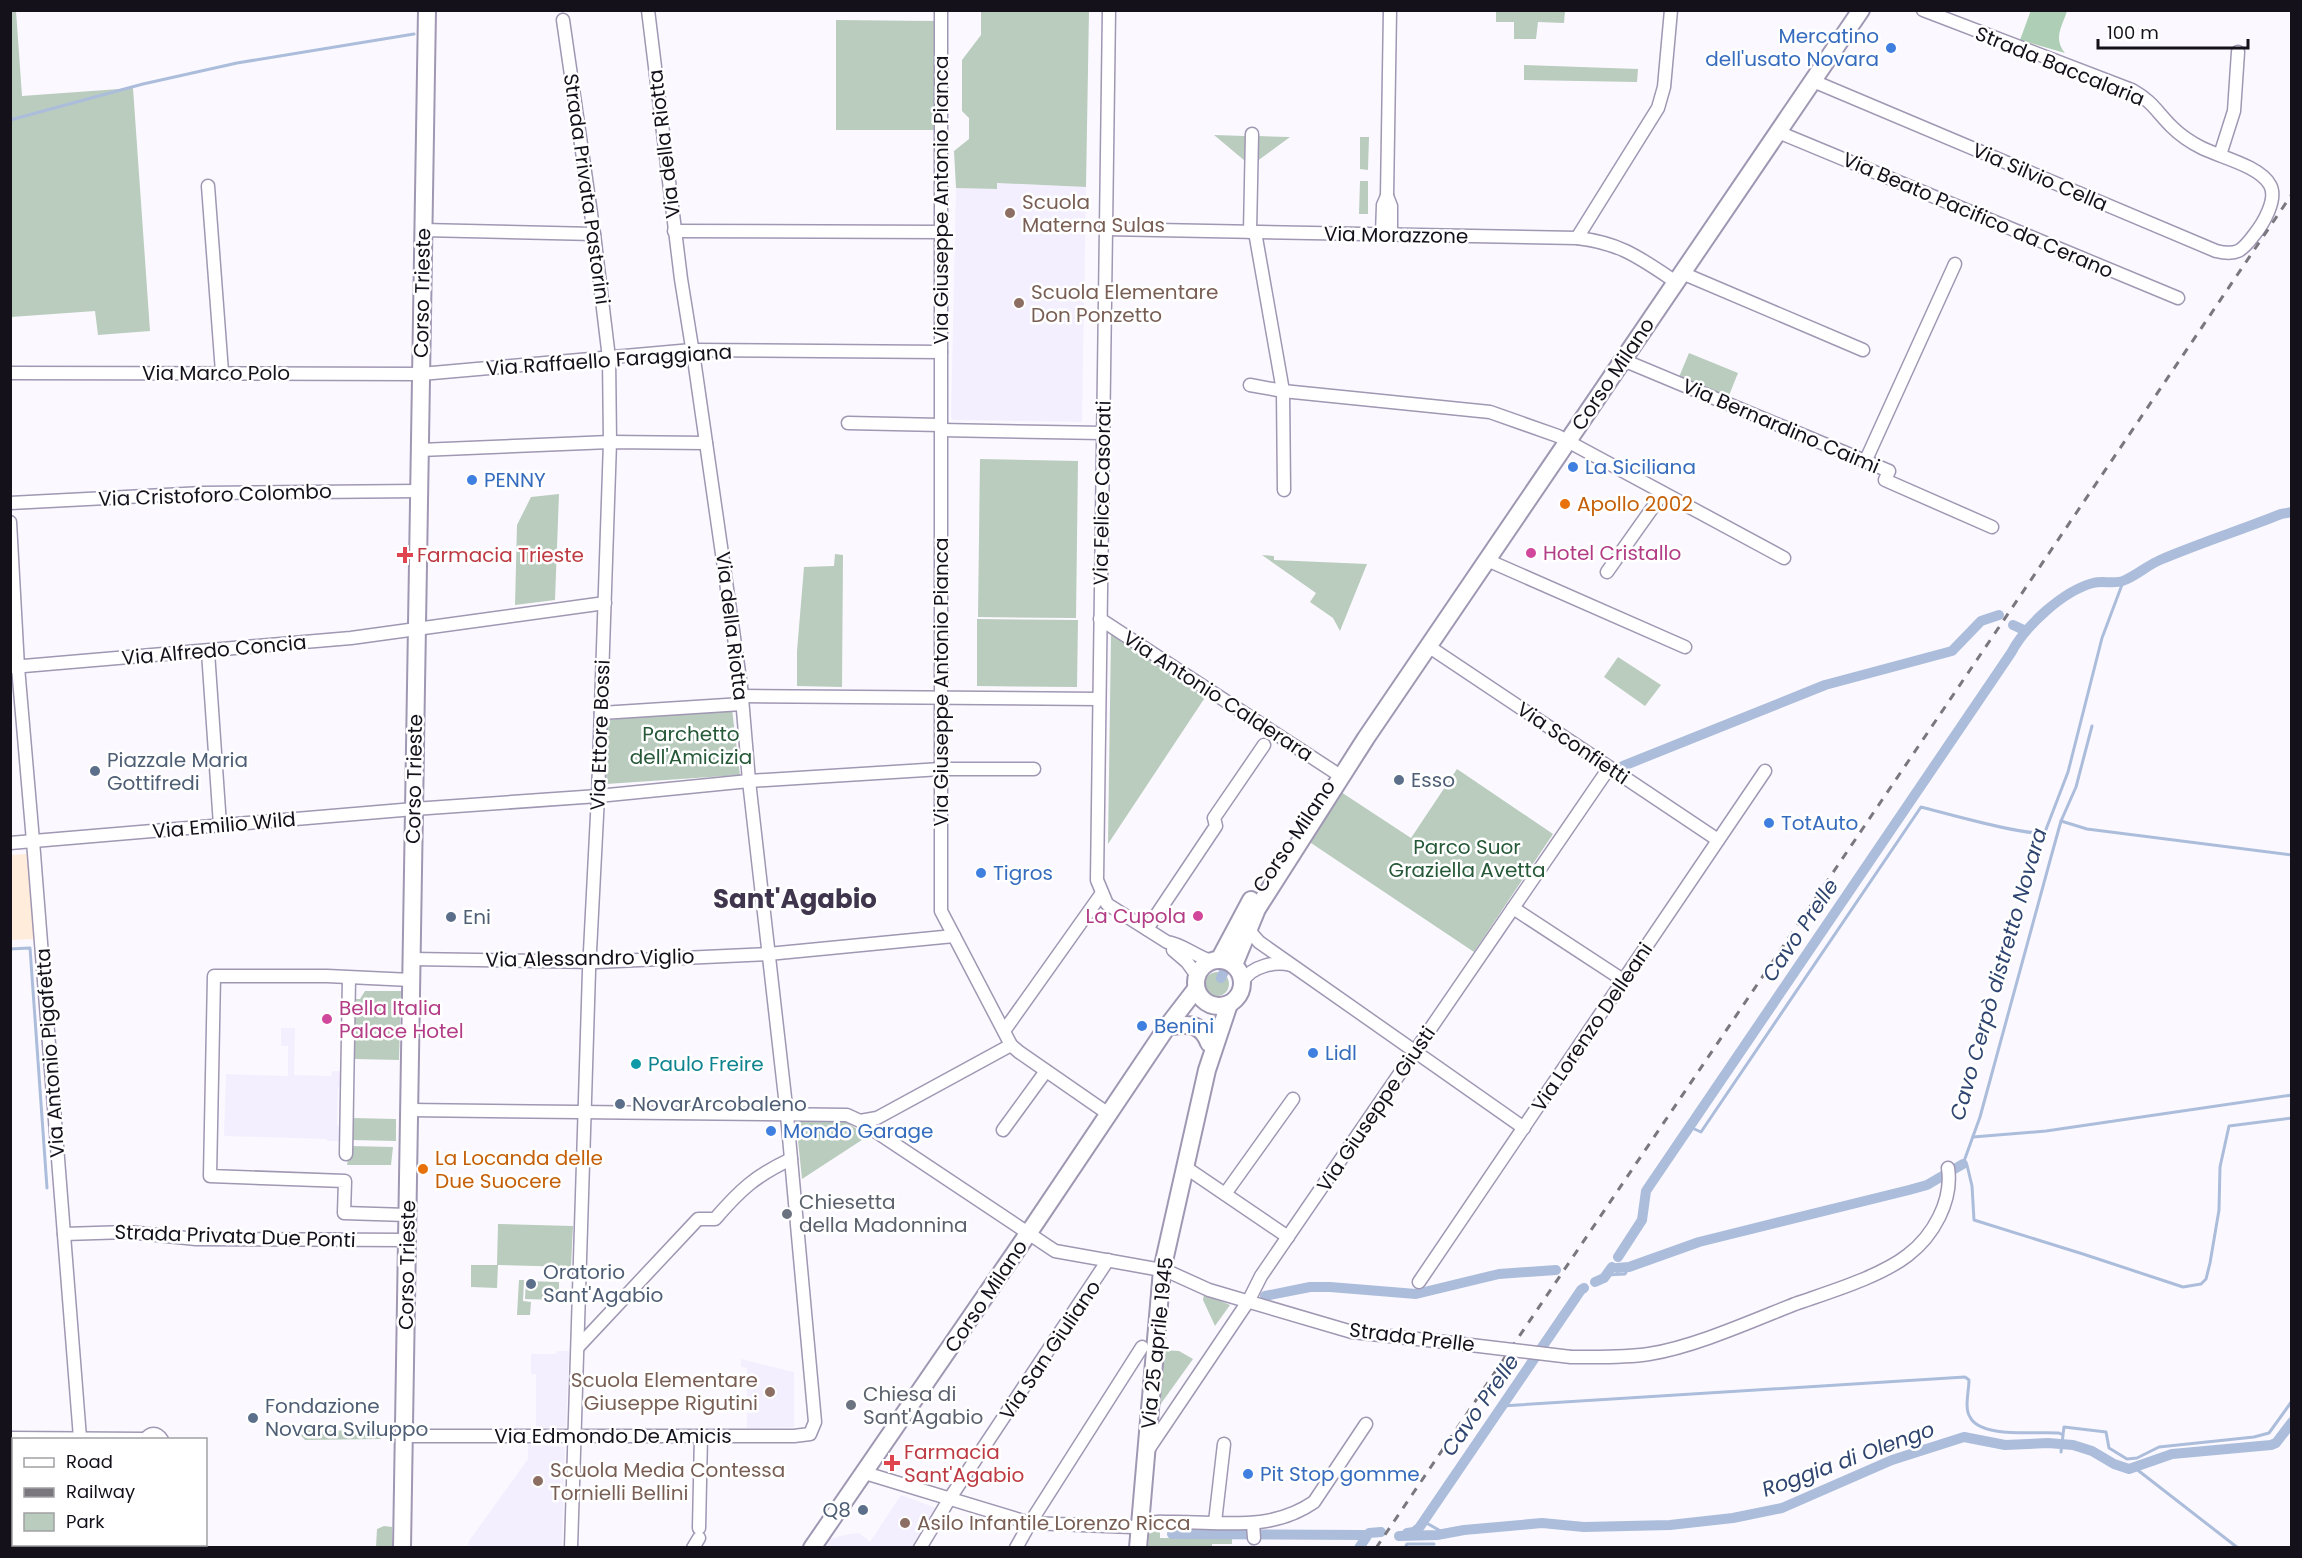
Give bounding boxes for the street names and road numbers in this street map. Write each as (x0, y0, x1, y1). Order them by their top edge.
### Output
street label: Strada Baccalaria (1971, 19, 2149, 113)
street label: Via Giuseppe Antonio Pianca (927, 56, 955, 344)
street label: Via della Riotta (641, 68, 687, 220)
street label: Strada Privata Pastorini (557, 72, 617, 306)
street label: Via Silvio Cella (1968, 136, 2112, 218)
street label: Via Beato Pacifico da Cerano (1838, 145, 2118, 285)
street label: Via Morazzone (1324, 220, 1468, 250)
street label: Corso Trieste (407, 228, 437, 358)
street label: Corso Milano (1565, 312, 1661, 436)
street label: Via Raffaello Faraggiana (485, 337, 733, 383)
street label: Via Marco Polo (142, 359, 290, 387)
street label: Via Bernardino Caimi (1678, 372, 1884, 480)
street label: Via Felice Casorati (1086, 400, 1118, 586)
street label: Via Cristoforo Colombo (98, 477, 332, 513)
street label: Via Giuseppe Antonio Pianca (927, 538, 955, 826)
street label: Via della Riotta (709, 550, 755, 702)
street label: Via Antonio Calderara (1118, 624, 1318, 768)
street label: Via Alfredo Concia (120, 628, 308, 672)
street label: Via Ettore Bossi (583, 659, 617, 811)
street label: Via Sconfietti (1511, 695, 1635, 791)
street label: Corso Trieste (399, 714, 429, 844)
street label: Corso Milano (1246, 774, 1342, 898)
street label: Via Emilio Wild (151, 805, 297, 845)
street label: Via Lorenzo Delleani (1525, 937, 1659, 1117)
street label: Via Alessandro Viglio (485, 942, 695, 974)
street label: Via Antonio Pigafetta (29, 947, 71, 1159)
street label: Via Giuseppe Giusti (1310, 1021, 1442, 1197)
street label: Corso Trieste (392, 1200, 422, 1330)
street label: Strada Privata Due Ponti (114, 1218, 356, 1254)
street label: Corso Milano (938, 1234, 1034, 1358)
street label: Via 25 aprile 1945 (1134, 1256, 1180, 1430)
street label: Via San Giuliano (993, 1275, 1107, 1425)
street label: Strada Prelle (1348, 1315, 1476, 1359)
street label: Via Edmondo De Amicis (494, 1422, 732, 1450)

